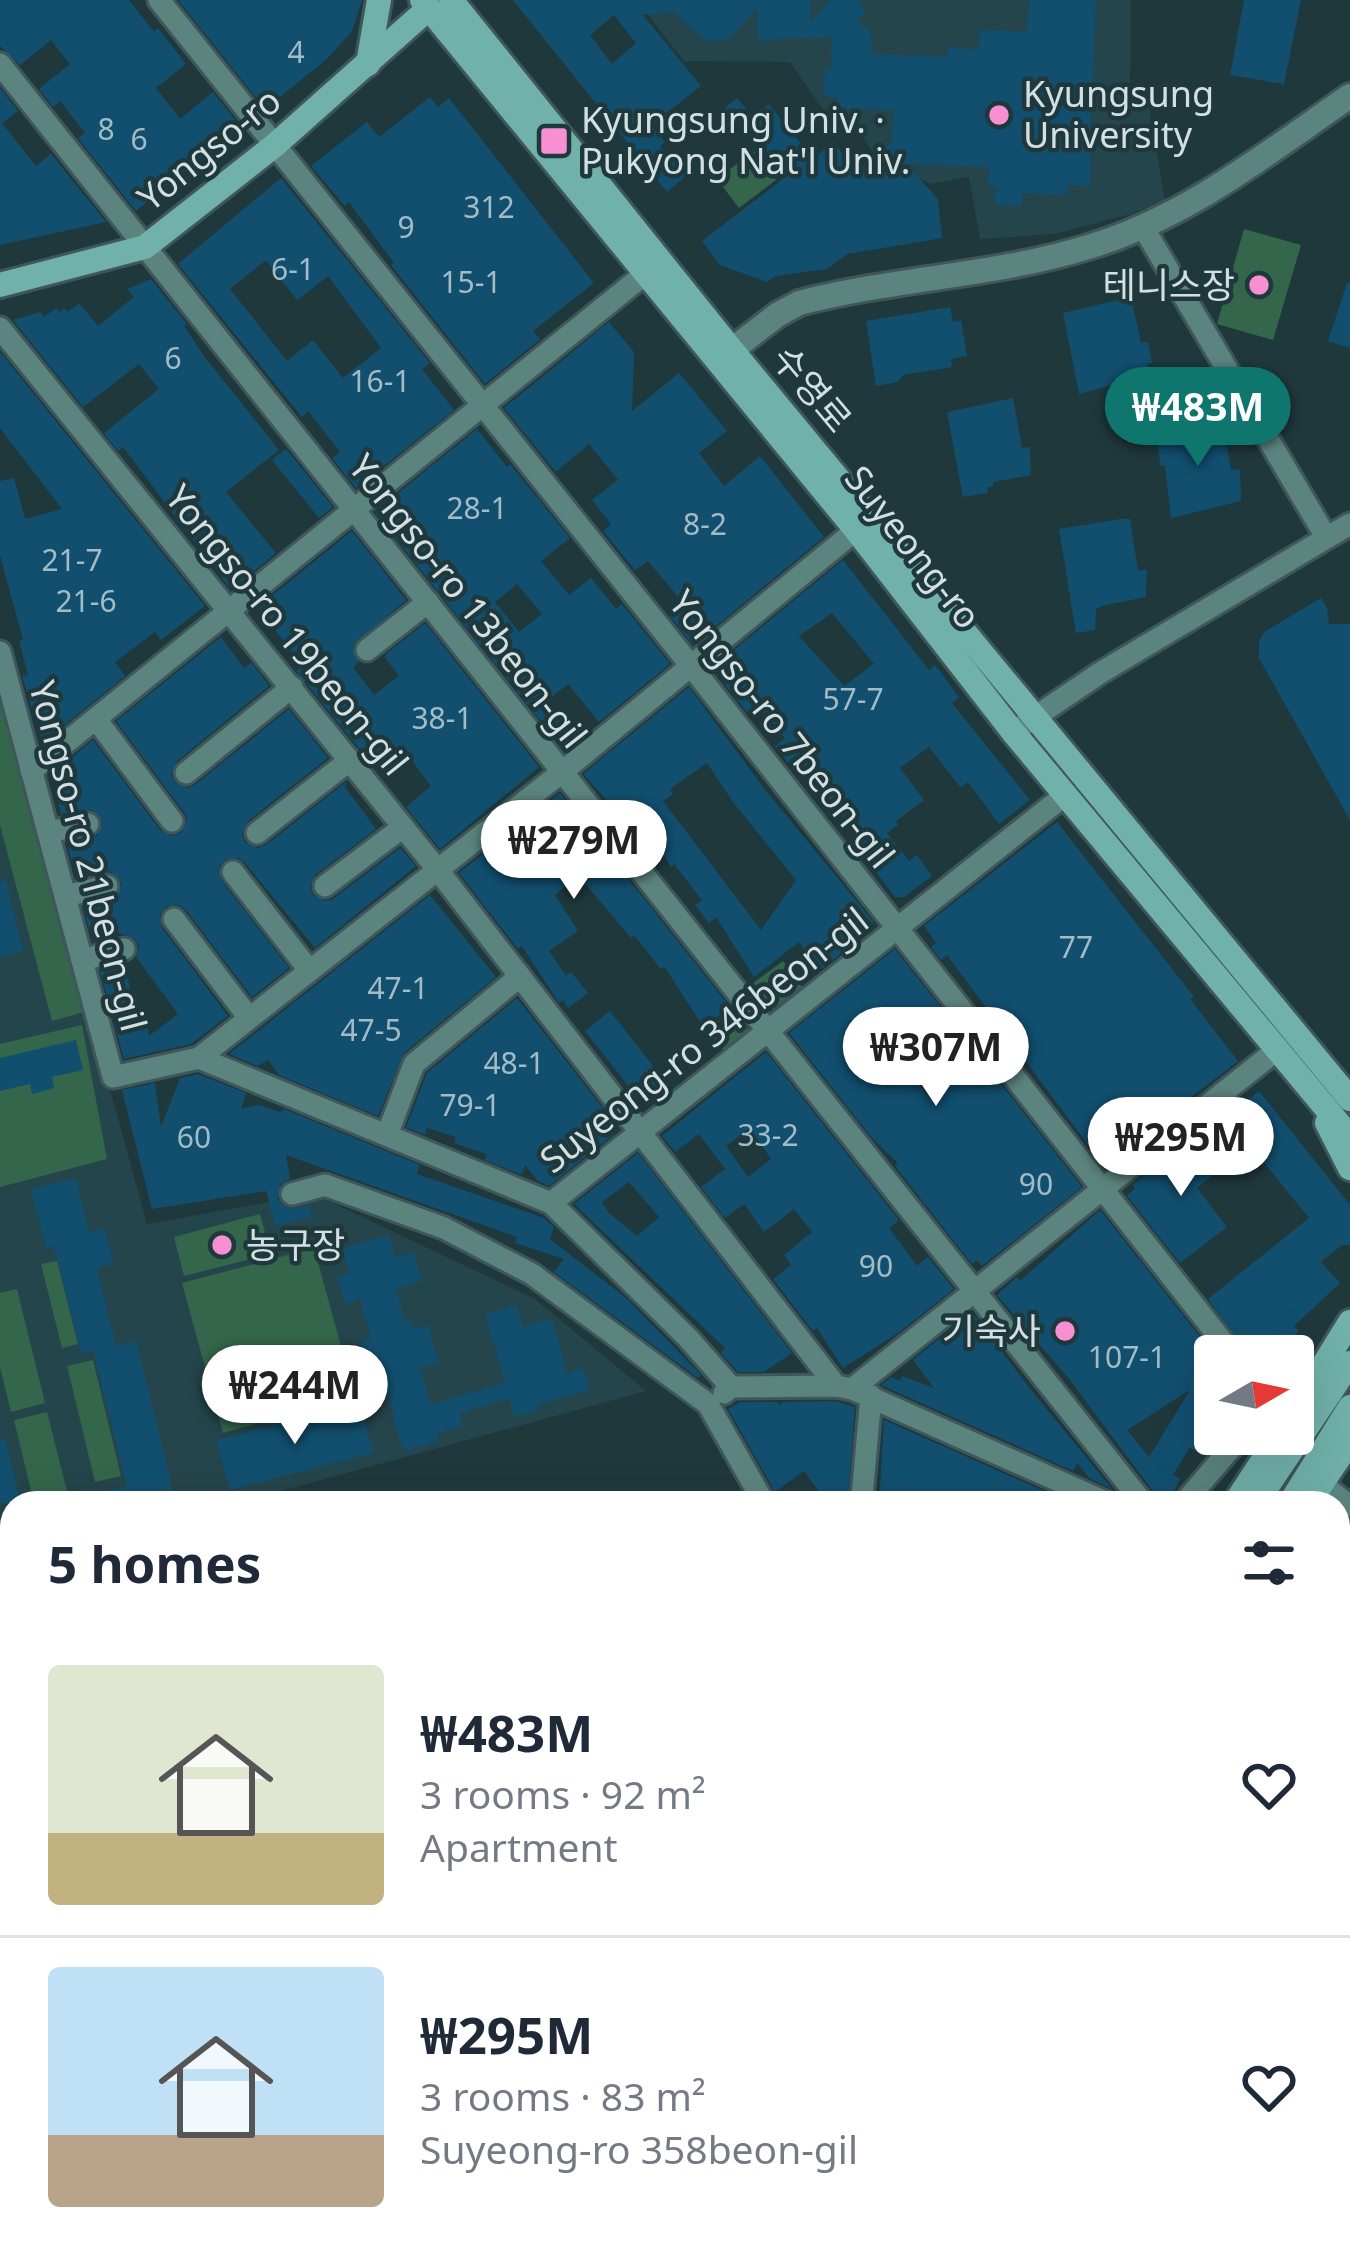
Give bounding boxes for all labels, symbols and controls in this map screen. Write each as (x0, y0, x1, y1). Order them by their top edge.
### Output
house number: 4 (287, 31, 305, 72)
place label: Kyungsung University (1023, 69, 1214, 159)
street label: Yongso-ro (127, 76, 291, 222)
place label: Kyungsung Univ. · Pukyong Nat'l Univ. (581, 95, 911, 185)
marker: Kyungsung University (986, 102, 1012, 128)
house number: 8 (97, 108, 115, 149)
house number: 6 (130, 118, 148, 159)
marker: Kyungsung Univ. · Pukyong Nat'l Univ. (538, 125, 570, 157)
house number: 312 (463, 186, 515, 227)
house number: 9 (397, 206, 415, 247)
house number: 6-1 (271, 248, 315, 289)
place label: 테니스장 (1103, 260, 1235, 309)
house number: 15-1 (440, 261, 502, 302)
marker: 테니스장 (1246, 272, 1272, 298)
street label: 수영로 (762, 335, 863, 442)
house number: 6 (164, 337, 182, 378)
house number: 16-1 (349, 360, 411, 401)
pin: ₩483M (1114, 367, 1282, 469)
text: ₩483M (1132, 379, 1264, 432)
street label: Yongso-ro 13beon-gil (338, 444, 599, 758)
street label: Suyeong-ro (834, 455, 993, 638)
street label: Yongso-ro 19beon-gil (155, 474, 420, 785)
house number: 28-1 (446, 487, 508, 528)
house number: 8-2 (683, 503, 727, 544)
house number: 21-7 (41, 539, 103, 580)
house number: 21-6 (55, 580, 117, 621)
street label: Yongso-ro 7beon-gil (658, 580, 906, 878)
street label: Yongso-ro 21beon-gil (18, 675, 159, 1036)
house number: 57-7 (822, 678, 884, 719)
house number: 38-1 (411, 697, 473, 738)
pin: ₩279M (490, 800, 658, 902)
text: ₩279M (508, 812, 640, 865)
street label: Suyeong-ro 346beon-gil (529, 896, 878, 1183)
house number: 77 (1059, 926, 1093, 967)
house number: 47-1 (367, 967, 429, 1008)
pin: ₩307M (852, 1007, 1020, 1109)
house number: 47-5 (340, 1009, 402, 1050)
text: ₩307M (870, 1019, 1002, 1072)
house number: 48-1 (483, 1042, 545, 1083)
house number: 79-1 (439, 1084, 501, 1125)
pin: ₩295M (1097, 1097, 1265, 1199)
text: ₩295M (1115, 1109, 1247, 1162)
house number: 33-2 (737, 1114, 799, 1155)
house number: 60 (177, 1116, 211, 1157)
house number: 90 (1019, 1163, 1053, 1204)
place label: 농구장 (246, 1220, 345, 1269)
marker: 농구장 (209, 1232, 235, 1258)
house number: 90 (859, 1245, 893, 1286)
place label: 기숙사 (942, 1306, 1041, 1355)
marker: 기숙사 (1052, 1318, 1078, 1344)
north arrow (1194, 1335, 1314, 1455)
map controls (1194, 1335, 1314, 1455)
house number: 107-1 (1088, 1336, 1166, 1377)
pin: ₩244M (211, 1345, 379, 1447)
text: ₩244M (229, 1357, 361, 1410)
text: 5 homes (48, 1528, 261, 1598)
icon: filters (1236, 1530, 1302, 1596)
text: ₩483M (420, 1697, 593, 1767)
icon: home (144, 1713, 288, 1857)
icon: heart (1236, 1752, 1302, 1818)
text: 3 rooms · 92 m² (420, 1767, 706, 1820)
text: Apartment (420, 1820, 618, 1873)
text: ₩295M (420, 1999, 593, 2069)
icon: home (144, 2015, 288, 2159)
icon: heart (1236, 2054, 1302, 2120)
text: 3 rooms · 83 m² (420, 2069, 706, 2122)
text: Suyeong-ro 358beon-gil (420, 2122, 858, 2175)

